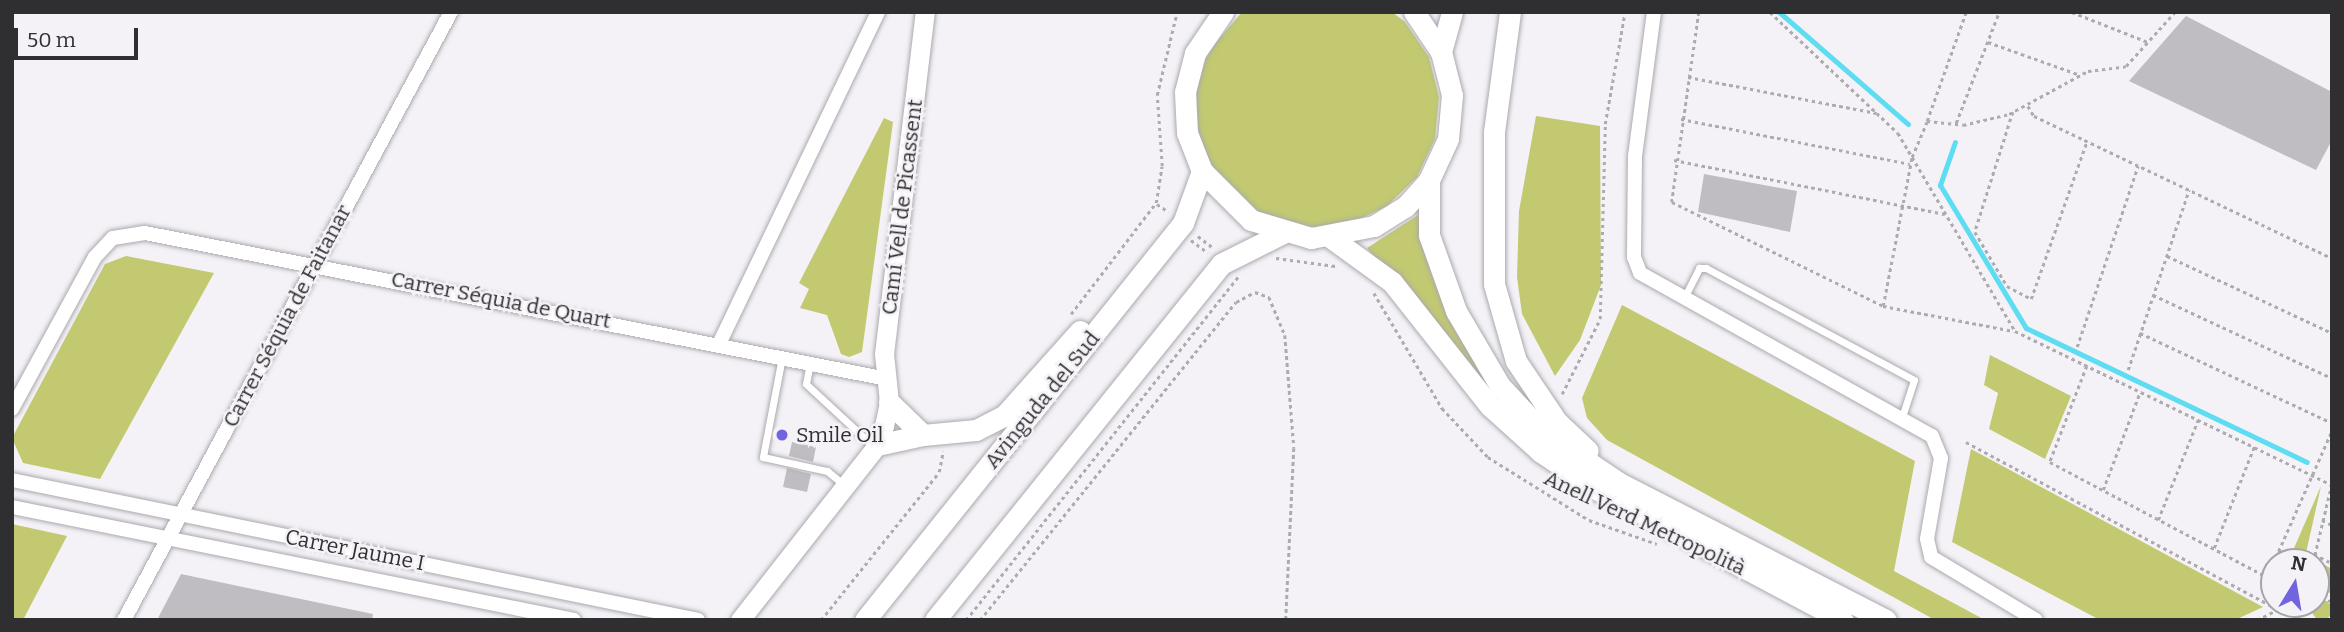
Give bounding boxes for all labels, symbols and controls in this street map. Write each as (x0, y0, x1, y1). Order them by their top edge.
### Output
scale bar (18, 14, 142, 58)
text: 50 m (27, 27, 76, 53)
street label: Camí Vell de Picassent (876, 98, 928, 316)
street label: Carrer Séquia de Faitanar (218, 201, 356, 431)
street label: Carrer Séquia de Quart (389, 266, 613, 334)
street label: Avinguda del Sud (979, 326, 1105, 474)
place label: Smile Oil (796, 422, 884, 448)
marker: Smile Oil (774, 427, 790, 443)
street label: Anell Verd Metropolità (1540, 465, 1750, 581)
street label: Carrer Jaume I (283, 524, 427, 576)
north arrow (2260, 548, 2330, 618)
text: N (2289, 551, 2308, 577)

